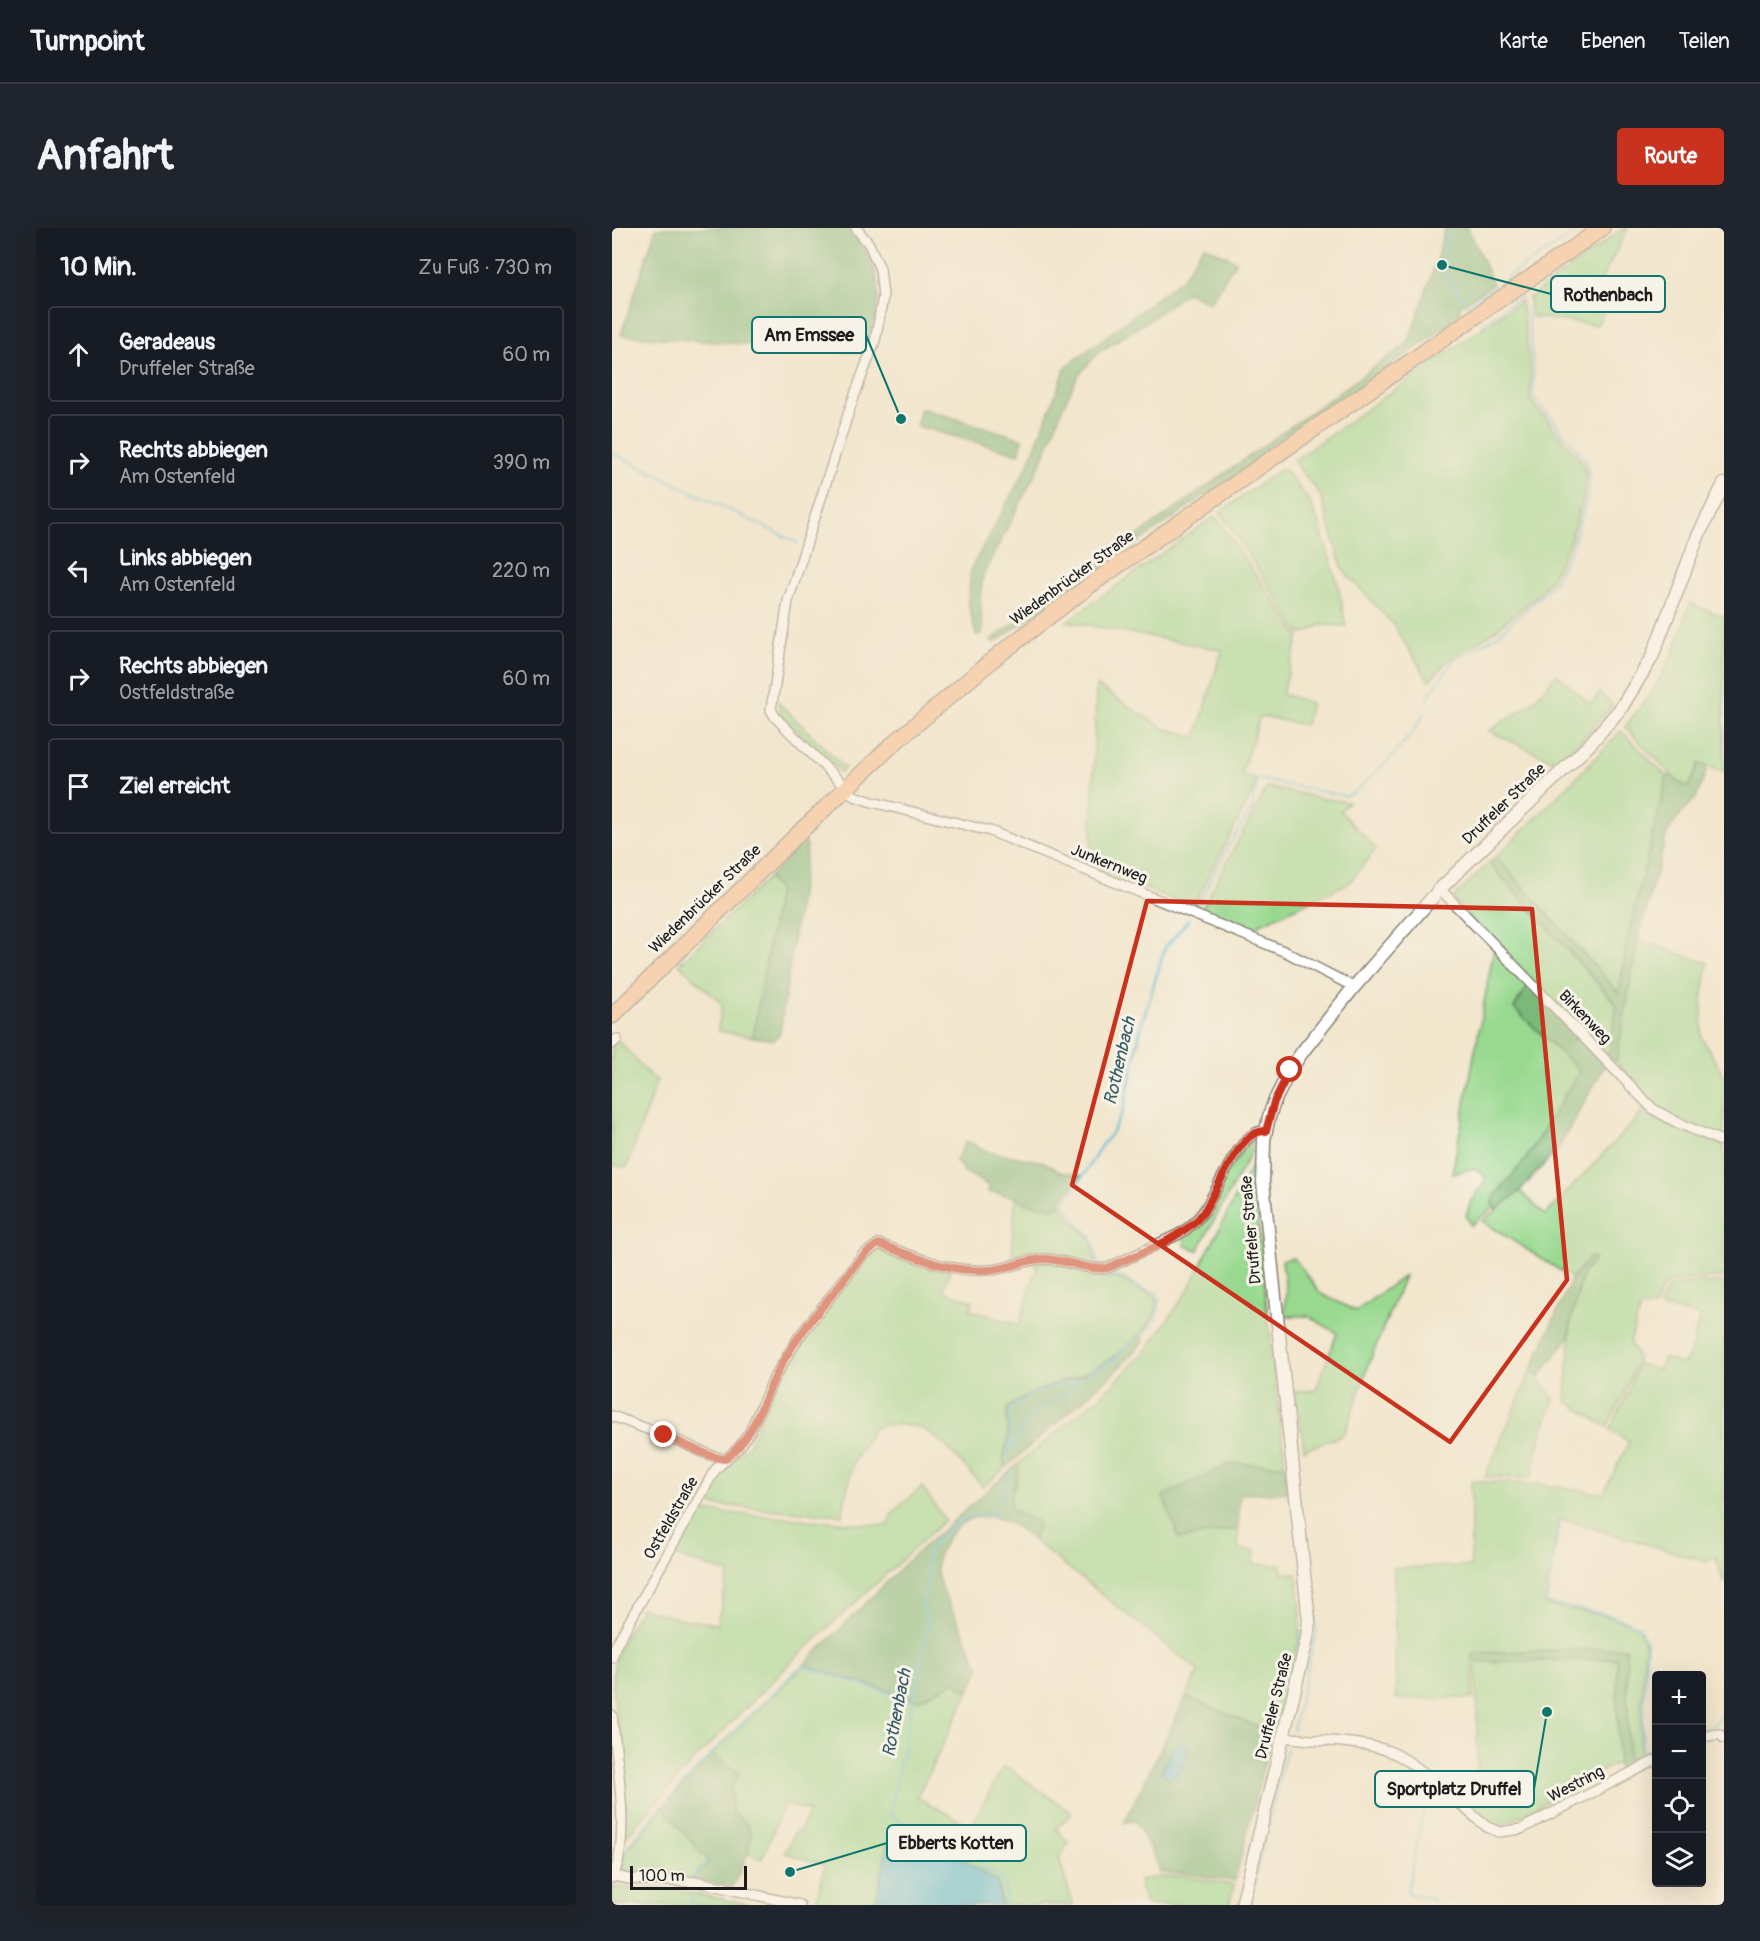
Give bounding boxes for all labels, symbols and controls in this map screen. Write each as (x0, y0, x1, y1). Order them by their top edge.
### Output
text: Turnpoint (30, 24, 144, 59)
text: Karte (1499, 28, 1548, 55)
text: Ebenen (1581, 28, 1646, 55)
text: Teilen (1679, 28, 1730, 55)
button: Route (1617, 128, 1724, 185)
text: Anfahrt (36, 130, 174, 182)
text: 10 Min. (60, 251, 137, 283)
text: Zu Fuß · 730 m (418, 255, 552, 280)
callout: Rothenbach (1551, 276, 1665, 312)
text: Rothenbach (1563, 284, 1653, 307)
callout: Am Emssee (752, 317, 866, 353)
text: Am Emssee (764, 324, 855, 347)
text: Geradeaus (119, 328, 215, 356)
icon: ahead (62, 338, 95, 371)
text: 60 m (503, 342, 550, 367)
text: Druffeler Straße (119, 356, 255, 381)
text: Rechts abbiegen (119, 436, 268, 464)
icon: right (62, 446, 95, 479)
text: 390 m (493, 450, 550, 475)
text: Am Ostenfeld (119, 464, 236, 489)
street label: Wiedenbrücker Straße (1006, 526, 1138, 630)
text: Links abbiegen (119, 544, 252, 572)
icon: left (62, 554, 95, 587)
text: 220 m (492, 558, 550, 583)
text: Am Ostenfeld (119, 572, 236, 597)
text: Rechts abbiegen (119, 652, 268, 680)
icon: right (62, 662, 95, 695)
text: 60 m (503, 666, 550, 691)
text: Ostfeldstraße (119, 680, 234, 705)
street label: Druffeler Straße (1458, 759, 1550, 849)
icon: arrive (62, 770, 95, 803)
text: Ziel erreicht (119, 772, 230, 800)
street label: Wiedenbrücker Straße (645, 840, 765, 958)
street label: Junkernweg (1068, 840, 1150, 888)
street label: Birkenweg (1554, 986, 1616, 1048)
water label: Rothenbach (1099, 1013, 1142, 1107)
route start (1276, 1056, 1302, 1082)
street label: Druffeler Straße (1236, 1175, 1266, 1285)
route end (650, 1421, 676, 1447)
street label: Ostfeldstraße (639, 1473, 703, 1563)
street label: Druffeler Straße (1251, 1651, 1297, 1761)
water label: Rothenbach (877, 1665, 917, 1759)
map controls (1652, 1671, 1706, 1887)
button: + (1652, 1671, 1706, 1725)
button: − (1652, 1725, 1706, 1779)
street label: Westring (1544, 1761, 1608, 1807)
callout: Sportplatz Druffel (1375, 1771, 1534, 1807)
text: Sportplatz Druffel (1386, 1778, 1522, 1801)
button: locate (1652, 1779, 1706, 1833)
callout: Ebberts Kotten (887, 1825, 1026, 1861)
text: Ebberts Kotten (898, 1832, 1014, 1855)
button: layers (1652, 1833, 1706, 1887)
scale bar (630, 1863, 747, 1890)
text: 100 m (639, 1866, 685, 1886)

